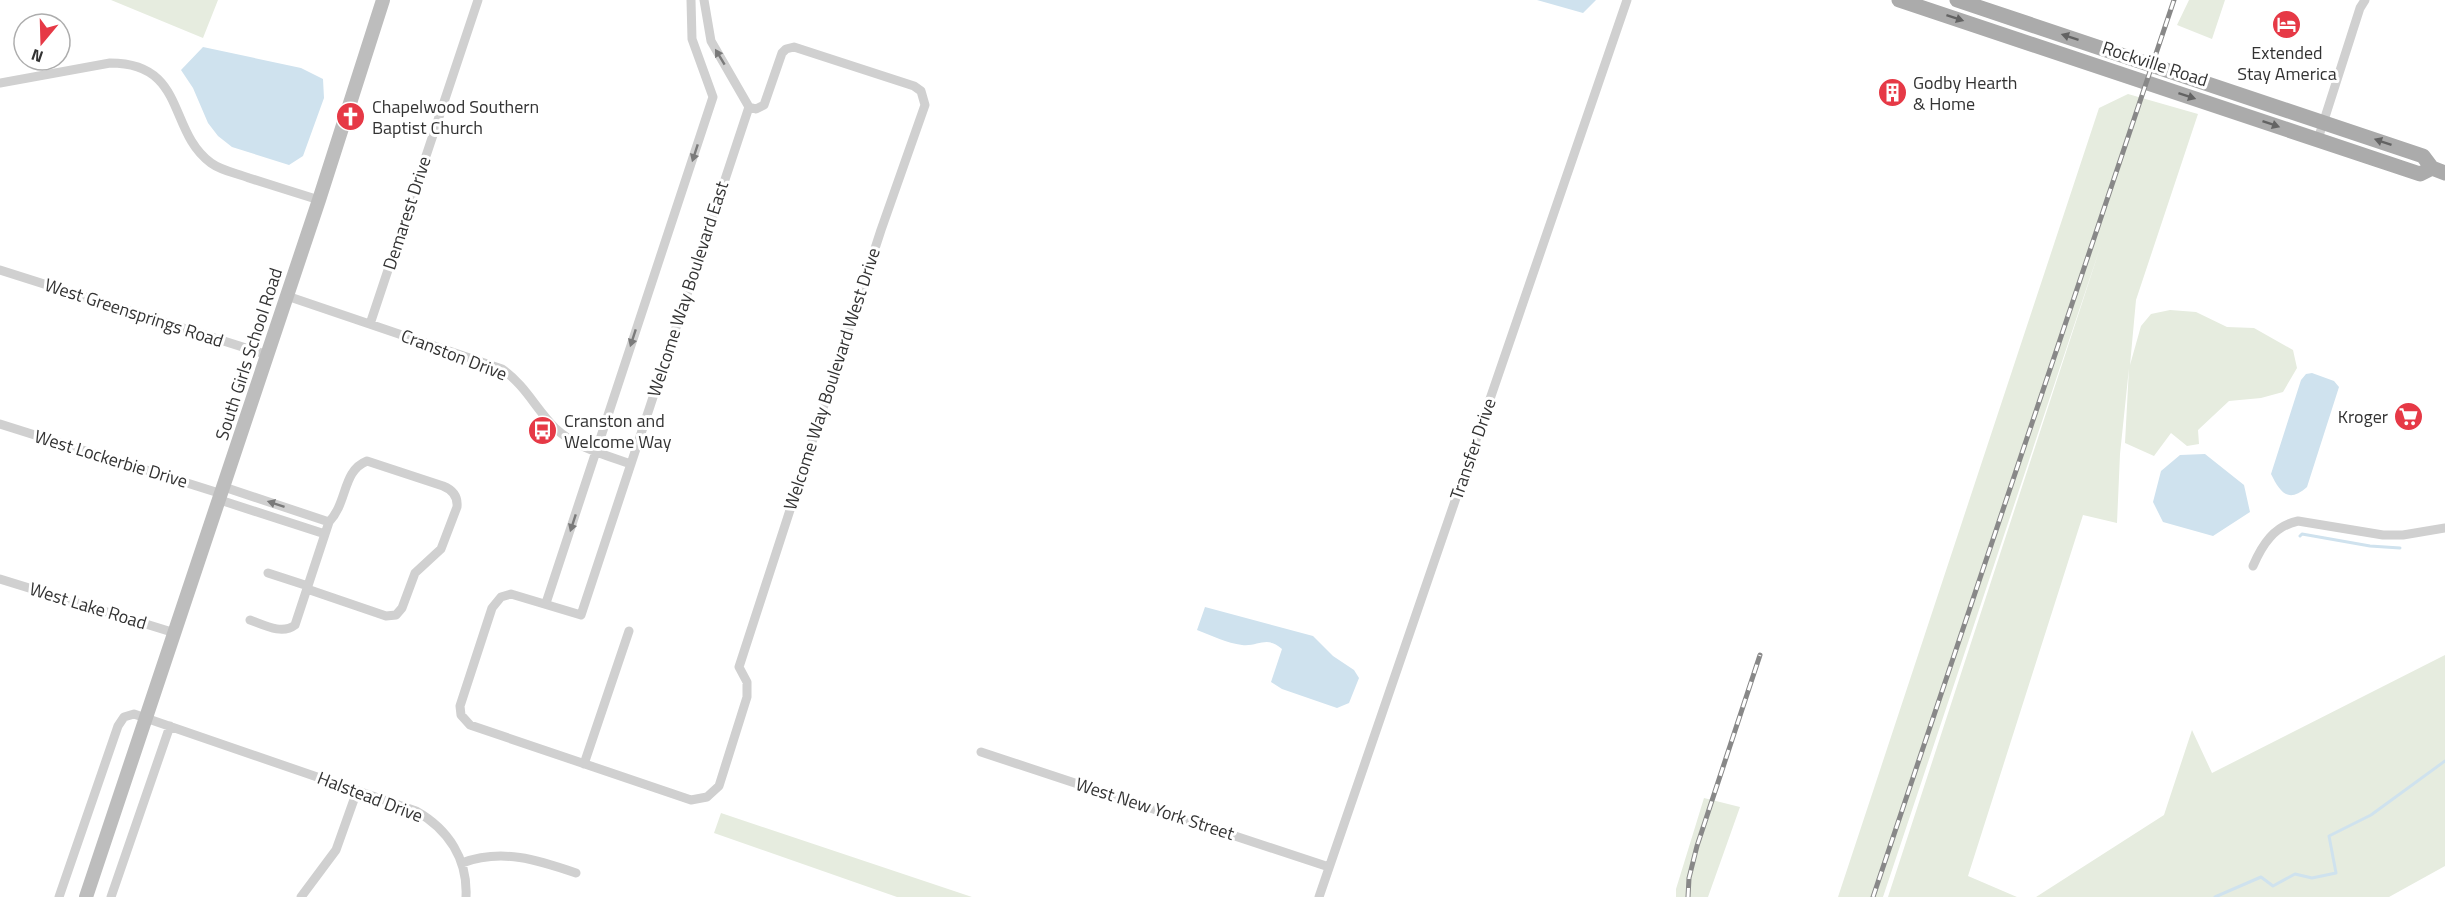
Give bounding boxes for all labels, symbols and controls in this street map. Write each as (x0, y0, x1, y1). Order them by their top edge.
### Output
hotel icon: Extended Stay America (2271, 8, 2303, 40)
north arrow (12, 12, 72, 72)
one-way arrow (1946, 14, 1964, 24)
one-way arrow (2061, 32, 2079, 42)
street label: Rockville Road (2099, 34, 2212, 93)
place label: Extended Stay America (2237, 39, 2337, 87)
text: N (28, 43, 46, 69)
one-way arrow (715, 48, 725, 65)
place label: Godby Hearth & Home (1913, 69, 2017, 117)
building icon: Godby Hearth & Home (1876, 77, 1908, 109)
one-way arrow (2178, 91, 2196, 101)
place label: Chapelwood Southern Baptist Church (372, 93, 539, 141)
church icon: Chapelwood Southern Baptist Church (335, 101, 367, 133)
one-way arrow (2262, 119, 2280, 129)
one-way arrow (2374, 137, 2392, 146)
one-way arrow (689, 144, 699, 162)
street label: Demarest Drive (375, 153, 438, 273)
street label: Welcome Way Boulevard East (640, 177, 735, 400)
street label: Welcome Way Boulevard West Drive (776, 244, 887, 513)
street label: South Girls School Road (208, 264, 289, 444)
street label: West Greensprings Road (41, 271, 227, 354)
street label: Cranston Drive (397, 322, 511, 387)
one-way arrow (628, 329, 638, 347)
street label: Transfer Drive (1443, 394, 1502, 503)
supermarket icon: Kroger (2393, 401, 2425, 433)
place label: Kroger (2338, 403, 2388, 430)
place label: Cranston and Welcome Way (564, 407, 672, 455)
bus stop icon: Cranston and Welcome Way (527, 415, 559, 447)
street label: West Lockerbie Drive (31, 422, 191, 495)
one-way arrow (267, 499, 285, 508)
one-way arrow (567, 514, 577, 532)
street label: West Lake Road (26, 575, 150, 636)
street label: Halstead Drive (314, 764, 427, 829)
street label: West New York Street (1072, 770, 1239, 847)

